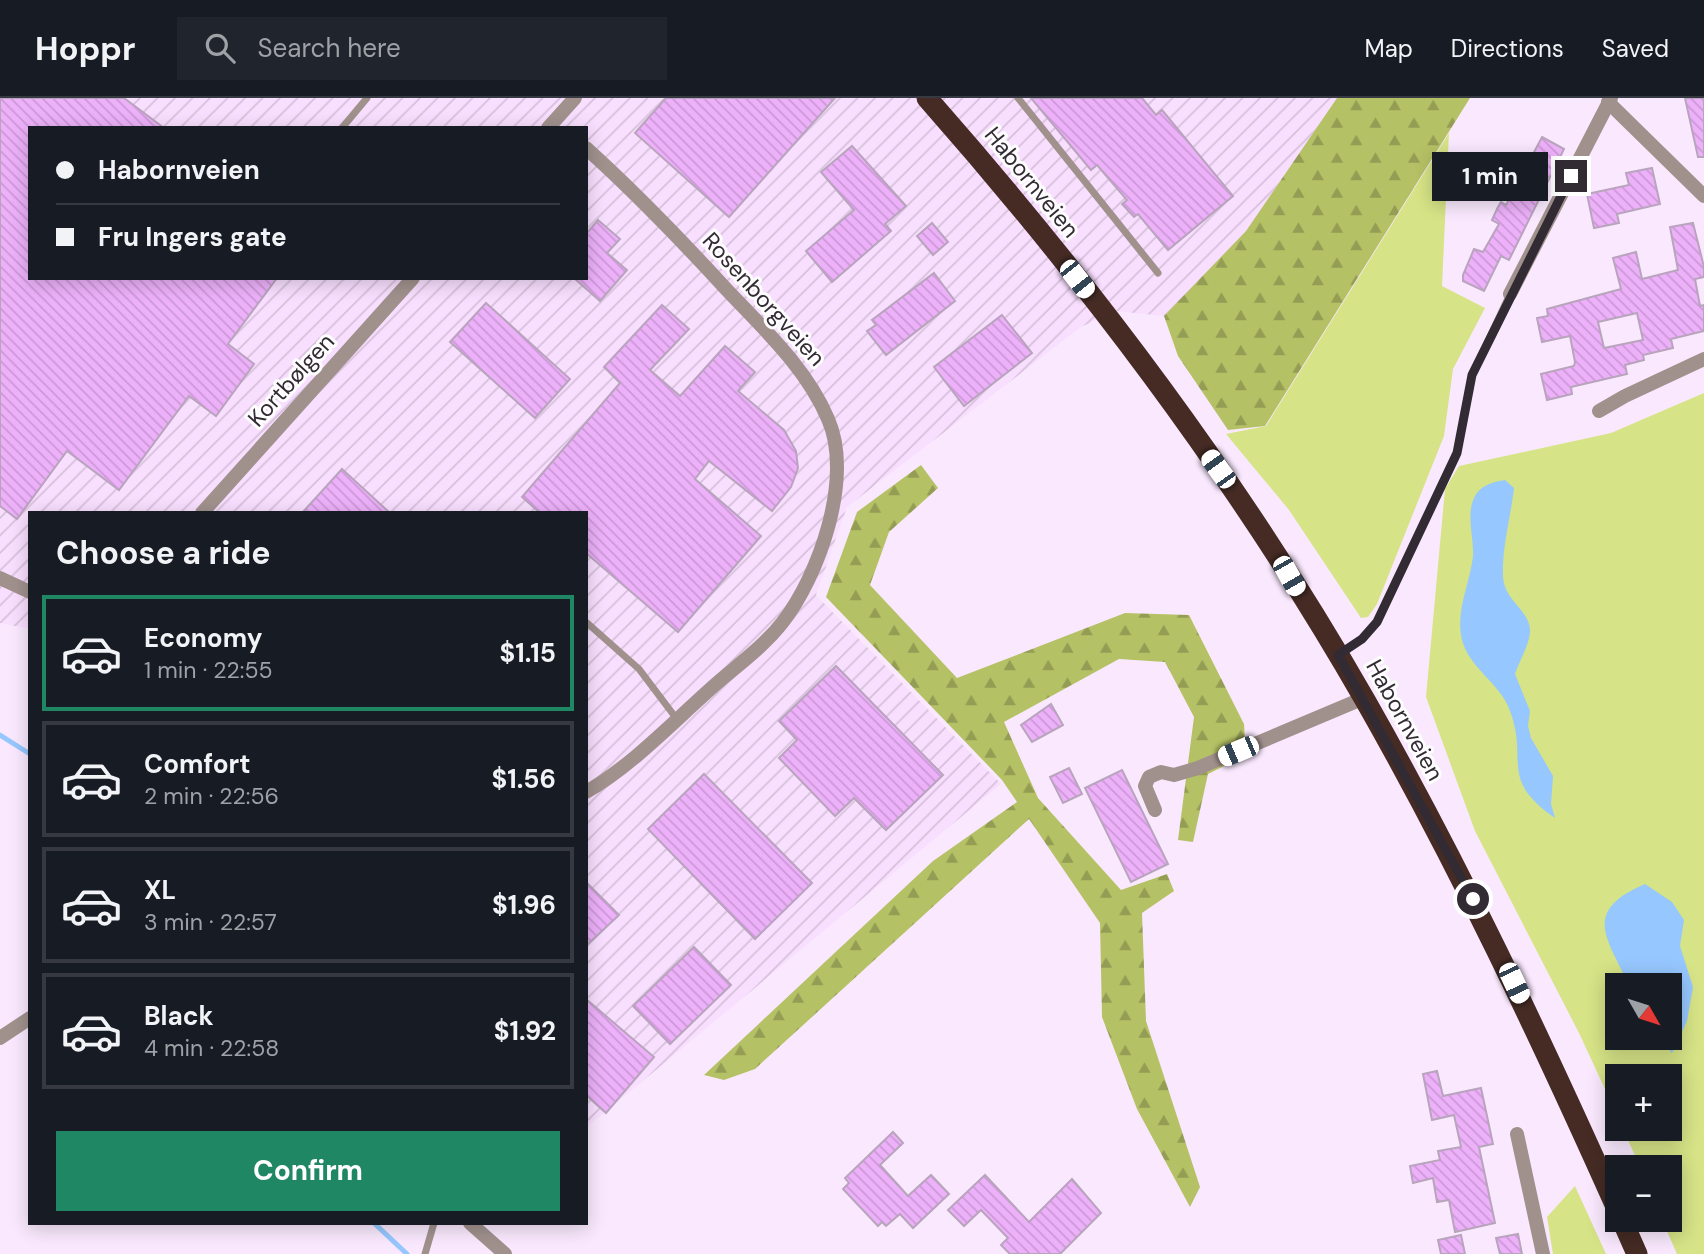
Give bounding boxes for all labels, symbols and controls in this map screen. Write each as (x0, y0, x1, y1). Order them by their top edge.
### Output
search box (177, 17, 667, 80)
text: Hoppr (35, 27, 135, 70)
icon: search (201, 29, 239, 67)
text: Search here (257, 31, 401, 65)
text: Map (1365, 33, 1413, 64)
text: Directions (1451, 33, 1564, 64)
text: Saved (1602, 33, 1669, 64)
street label: Habornveien (978, 120, 1086, 244)
callout: 1 min (1431, 152, 1546, 200)
text: Habornveien (98, 153, 260, 187)
route end (1555, 160, 1587, 192)
text: 1 min (1462, 161, 1518, 191)
text: Fru Ingers gate (98, 220, 287, 254)
street label: Rosenborgveien (696, 226, 832, 372)
car (1056, 256, 1099, 302)
street label: Kortbølgen (241, 327, 341, 433)
car (1198, 446, 1239, 492)
text: Choose a ride (56, 532, 271, 574)
car (1270, 553, 1309, 599)
text: Economy (144, 621, 262, 655)
icon: car (60, 622, 123, 685)
text: $1.15 (500, 636, 556, 670)
street label: Habornveien (1359, 654, 1451, 786)
text: 1 min · 22:55 (144, 655, 273, 685)
car (1215, 733, 1262, 769)
text: Comfort (144, 747, 250, 781)
icon: car (60, 748, 123, 811)
text: $1.56 (492, 762, 556, 796)
text: 2 min · 22:56 (144, 781, 279, 811)
text: XL (144, 873, 176, 907)
icon: car (60, 874, 123, 937)
route start (1457, 883, 1489, 915)
text: $1.96 (492, 888, 556, 922)
text: 3 min · 22:57 (144, 907, 277, 937)
car (1496, 960, 1533, 1006)
north arrow (1605, 973, 1682, 1050)
map controls (1605, 973, 1682, 1232)
text: Black (144, 999, 214, 1033)
icon: car (60, 1000, 123, 1063)
text: $1.92 (494, 1014, 556, 1048)
text: 4 min · 22:58 (144, 1033, 279, 1063)
button: + (1605, 1064, 1682, 1141)
button: Confirm (56, 1131, 560, 1211)
button: − (1605, 1155, 1682, 1232)

